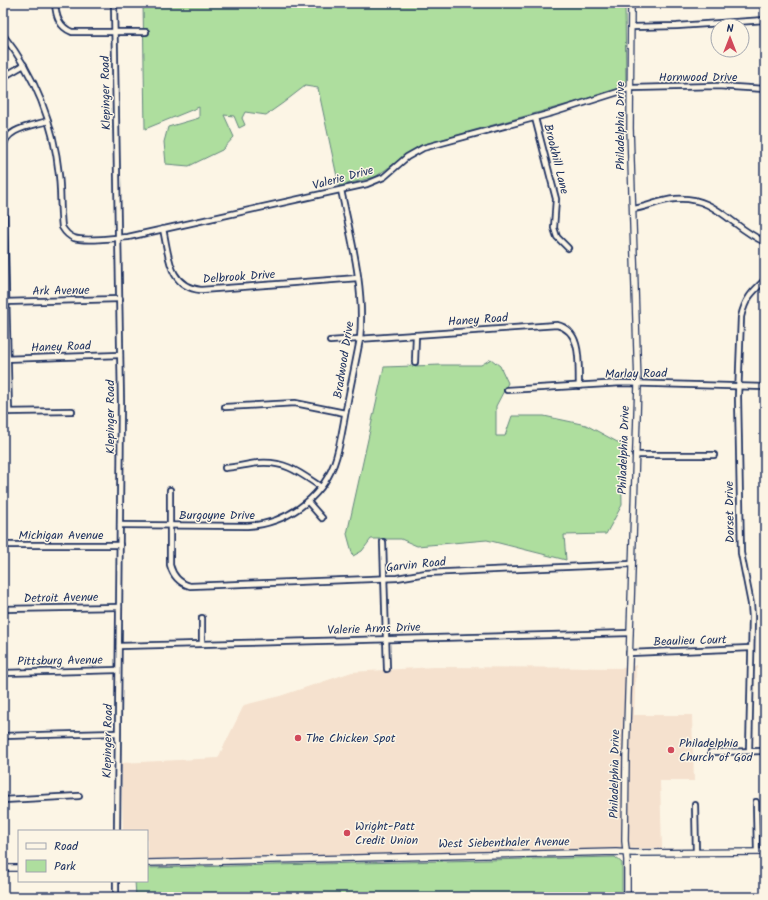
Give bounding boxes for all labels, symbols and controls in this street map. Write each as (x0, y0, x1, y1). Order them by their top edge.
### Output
north arrow (710, 18, 750, 58)
text: N (727, 20, 734, 38)
street label: Klepinger Road (96, 55, 116, 130)
street label: Hornwood Drive (659, 68, 738, 87)
street label: Philadelphia Drive (611, 81, 630, 171)
street label: Brookhill Lane (538, 122, 574, 197)
street label: Valerie Drive (310, 161, 376, 195)
street label: Delbrook Drive (202, 265, 277, 289)
street label: Ark Avenue (32, 281, 90, 301)
street label: Haney Road (447, 308, 510, 332)
street label: Bradwood Drive (329, 319, 360, 400)
street label: Haney Road (31, 336, 92, 358)
street label: Marlay Road (605, 364, 668, 384)
street label: Klepinger Road (101, 379, 120, 454)
street label: Philadelphia Drive (613, 405, 635, 495)
street label: Dorset Drive (720, 480, 740, 543)
street label: Burgoyne Drive (179, 506, 255, 525)
street label: Michigan Avenue (19, 526, 104, 545)
street label: Garvin Road (385, 552, 448, 578)
street label: Detroit Avenue (23, 588, 99, 608)
street label: Valerie Arms Drive (327, 618, 421, 640)
street label: Beaulieu Court (653, 630, 727, 652)
street label: Pittsburg Avenue (17, 651, 104, 671)
street label: Klepinger Road (98, 703, 118, 778)
place label: The Chicken Spot (306, 729, 396, 748)
street label: Philadelphia Drive (605, 729, 625, 819)
marker: The Chicken Spot (293, 733, 303, 743)
place label: Philadelphia Church of God (679, 734, 753, 767)
marker: Philadelphia Church of God (666, 745, 676, 755)
place label: Wright-Patt Credit Union (355, 817, 418, 850)
marker: Wright-Patt Credit Union (342, 828, 352, 838)
legend (18, 830, 148, 882)
street label: West Siebenthaler Avenue (438, 832, 570, 854)
text: Road (54, 837, 79, 856)
text: Park (54, 857, 76, 876)

